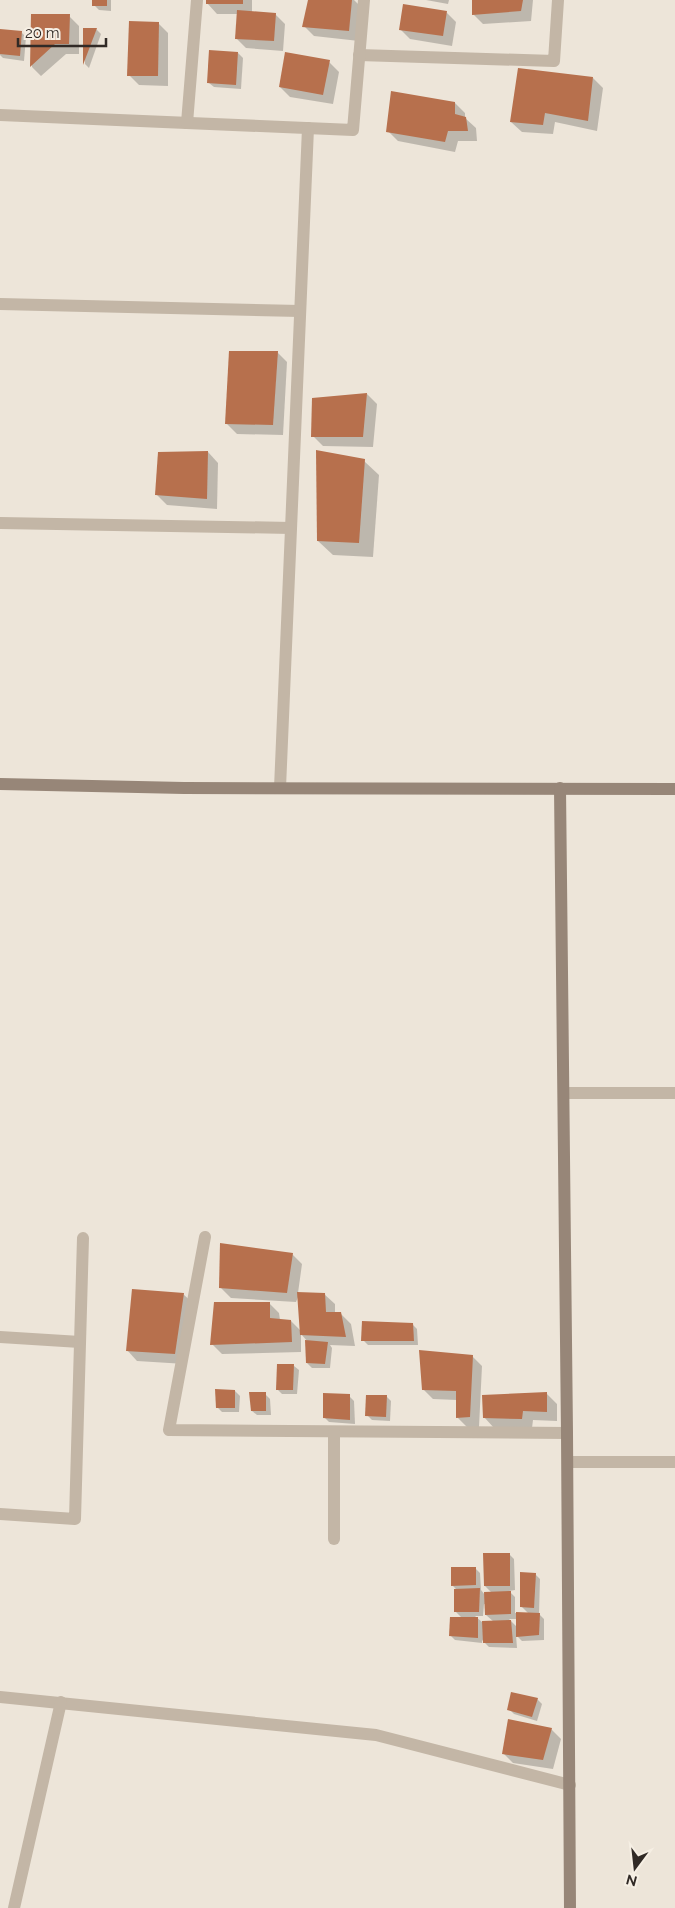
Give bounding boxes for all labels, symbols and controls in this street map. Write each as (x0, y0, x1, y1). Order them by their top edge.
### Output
scale bar (18, 15, 105, 47)
text: 20 m (25, 24, 60, 42)
north arrow (610, 1843, 660, 1893)
text: N (624, 1871, 639, 1890)

